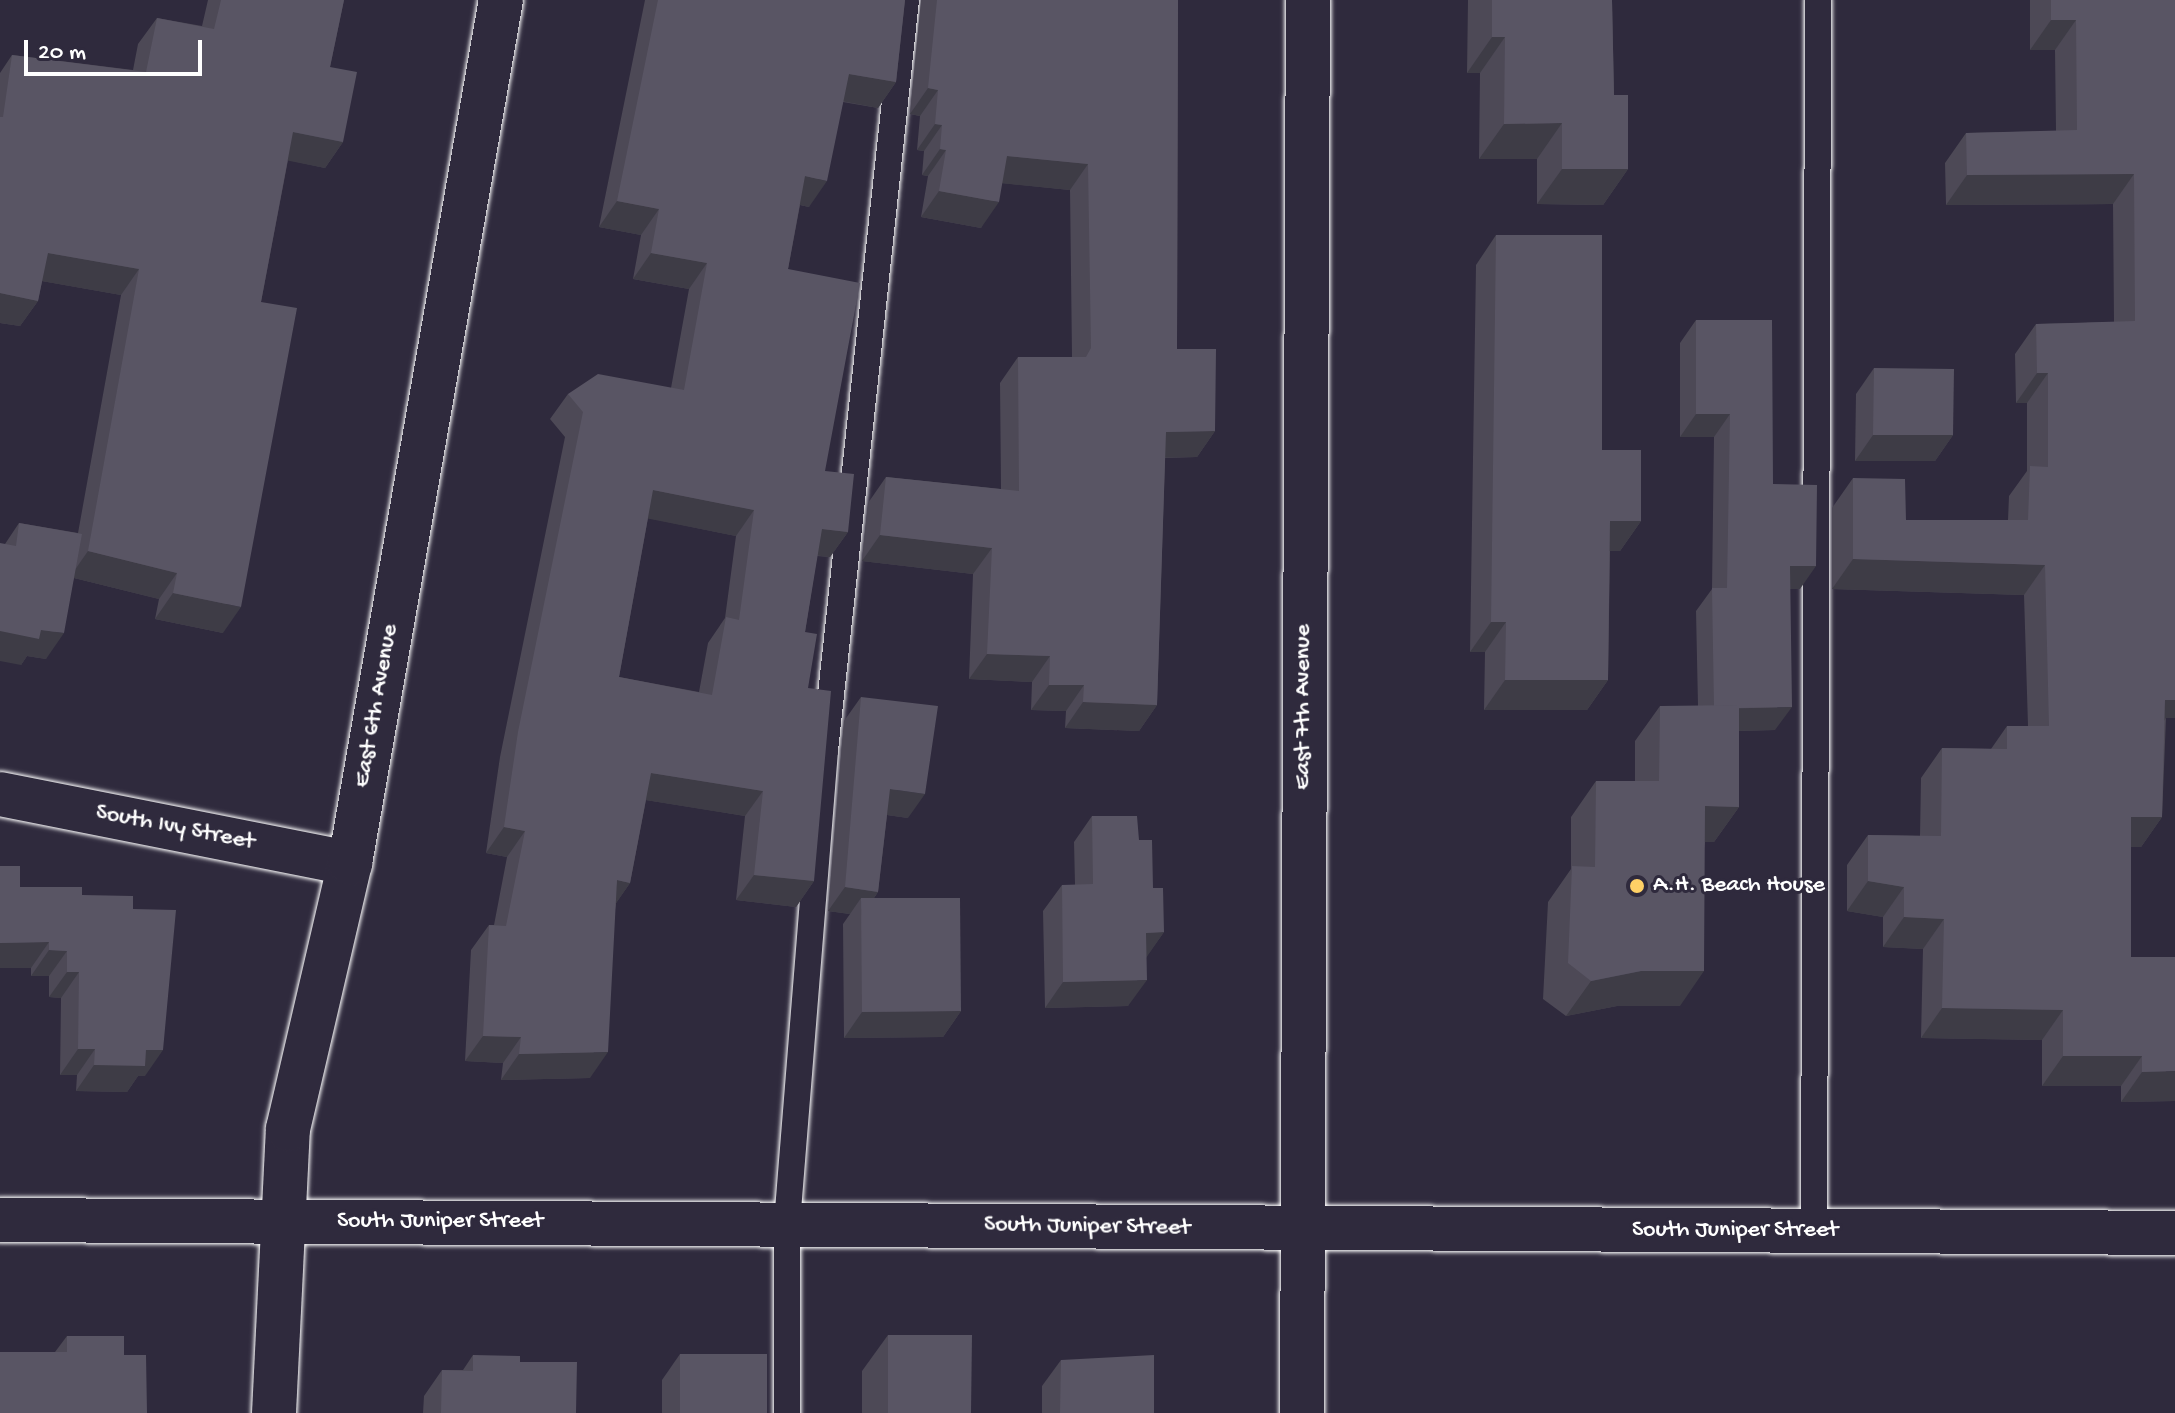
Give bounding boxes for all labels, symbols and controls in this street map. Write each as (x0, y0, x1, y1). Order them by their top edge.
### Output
scale bar (28, 24, 206, 74)
text: 20 m (38, 39, 86, 68)
street label: East 6th Avenue (348, 622, 406, 790)
street label: East 7th Avenue (1290, 624, 1318, 790)
street label: South Ivy Street (93, 798, 257, 858)
place label: A.H. Beach House (1653, 872, 1825, 900)
marker: A.H. Beach House (1628, 877, 1646, 895)
street label: South Juniper Street (337, 1208, 543, 1236)
street label: South Juniper Street (984, 1211, 1190, 1243)
street label: South Juniper Street (1632, 1217, 1838, 1245)

